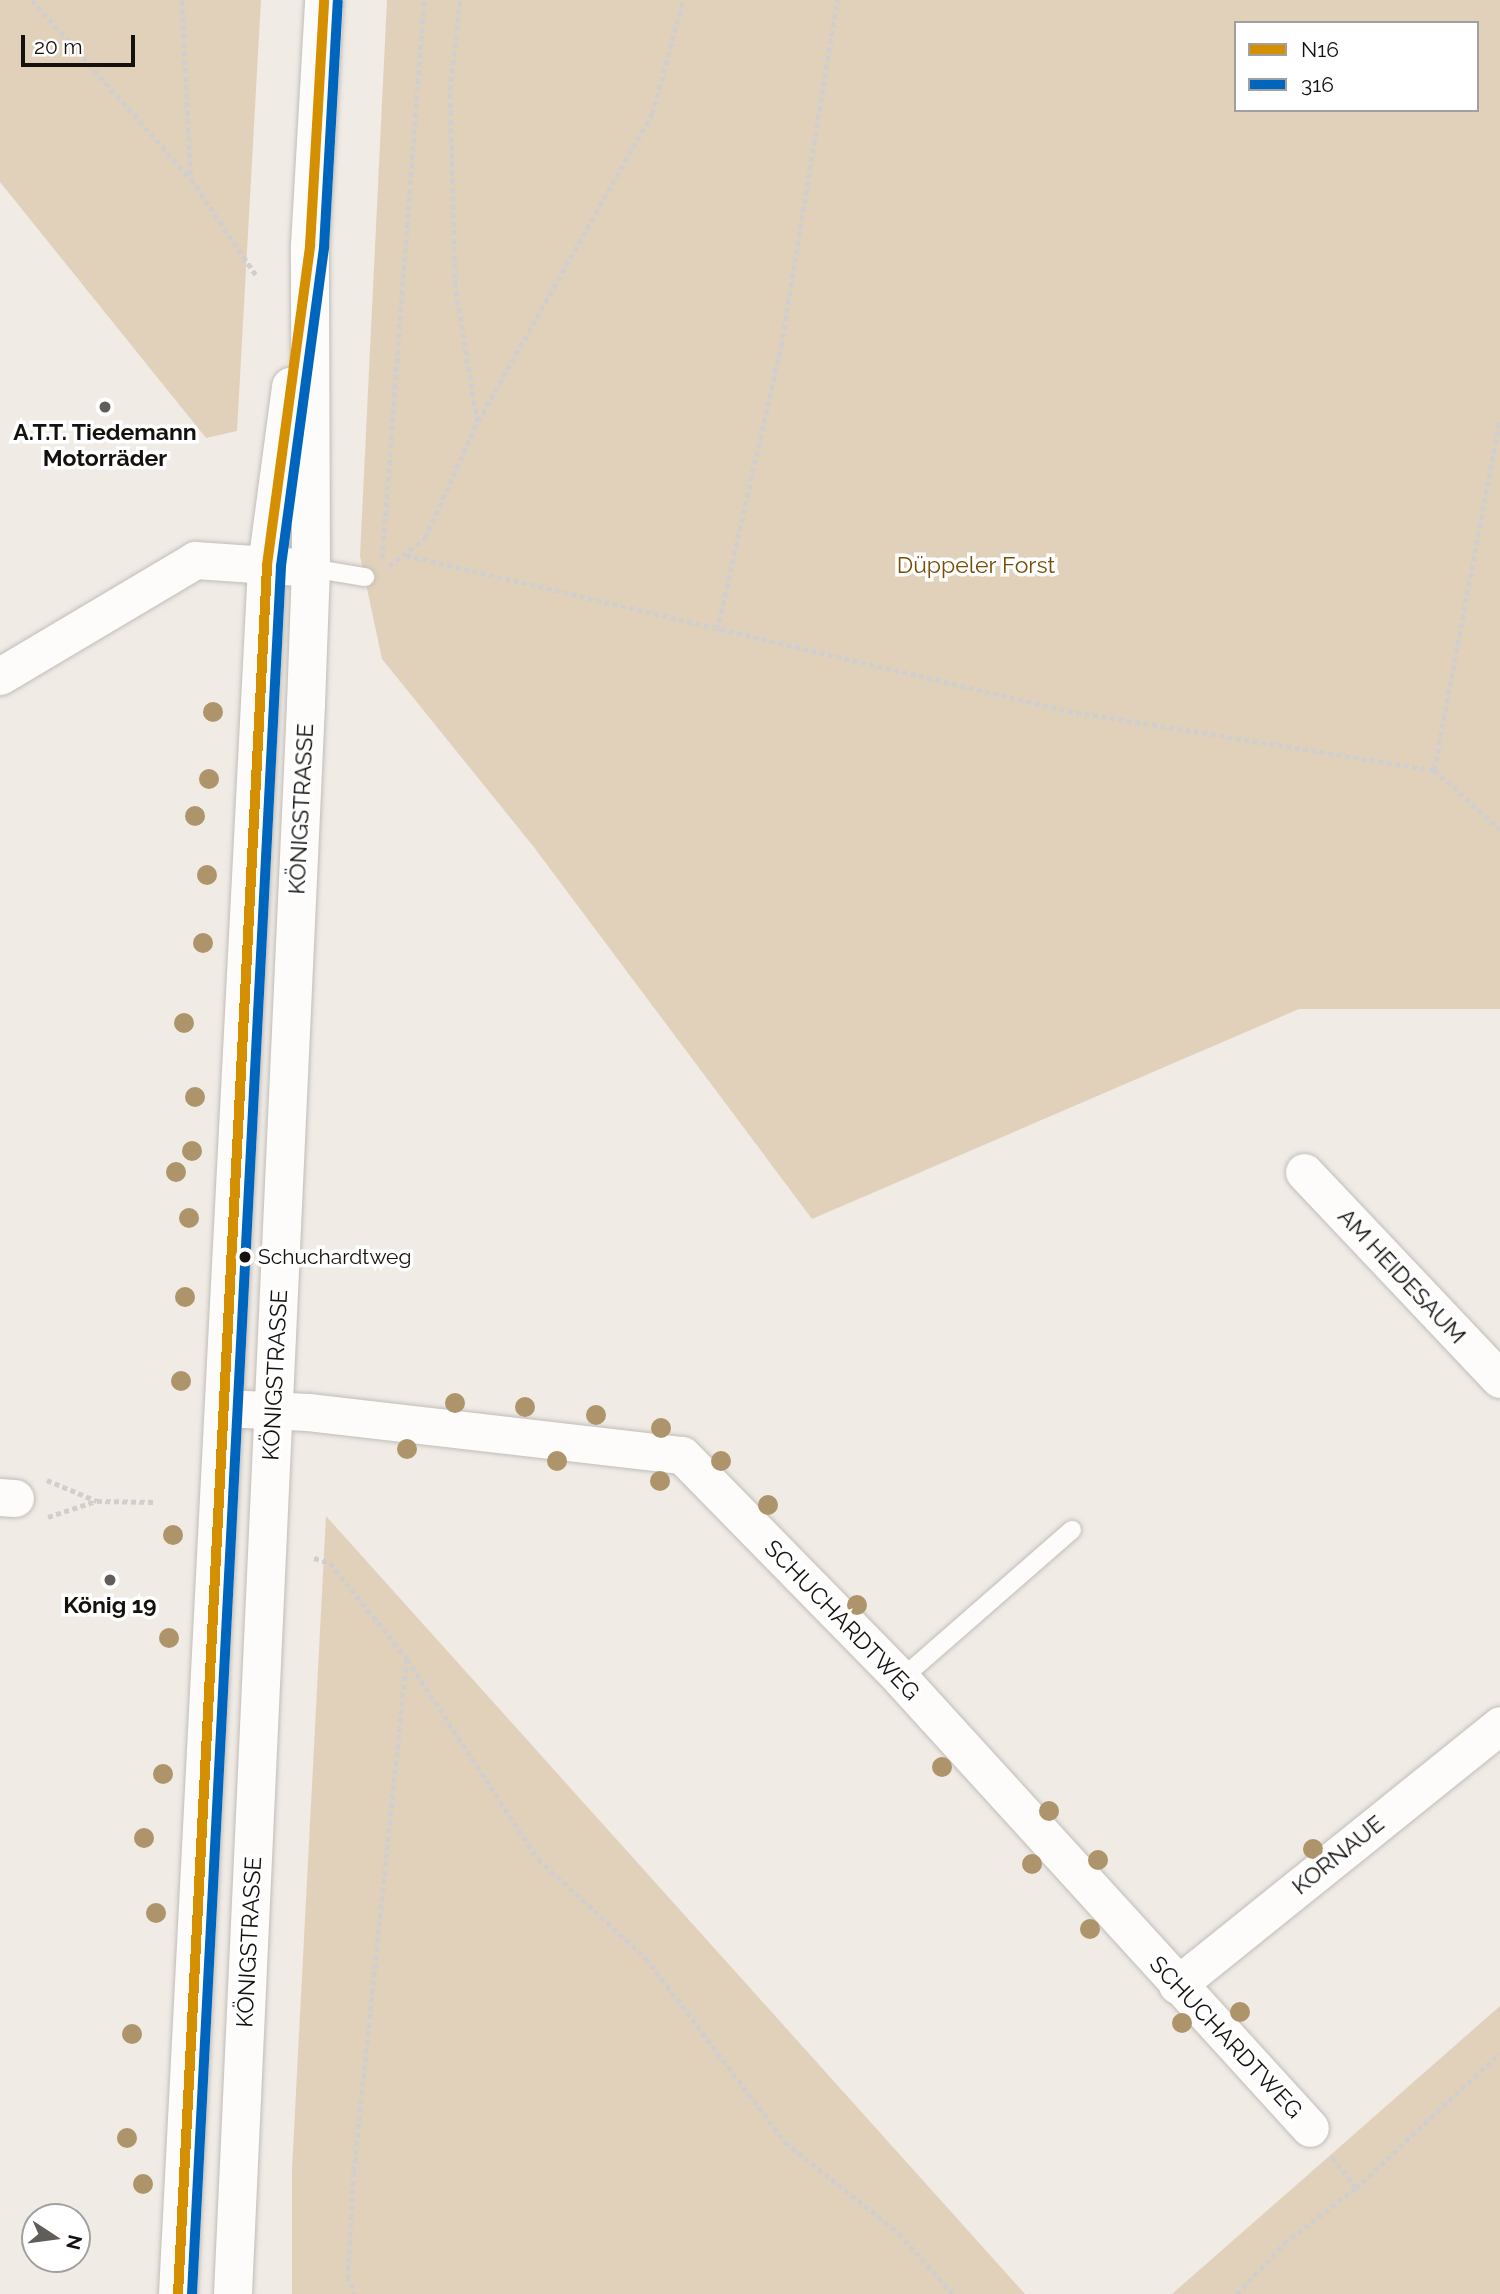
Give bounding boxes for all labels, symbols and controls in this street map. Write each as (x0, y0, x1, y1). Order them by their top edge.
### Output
scale bar (24, 21, 138, 65)
legend (1234, 21, 1479, 112)
text: 20 m (34, 34, 82, 59)
text: N16 (1301, 37, 1339, 62)
text: 316 (1301, 72, 1334, 97)
marker: A.T.T. Tiedemann Motorräder (97, 399, 113, 415)
place label: A.T.T. Tiedemann Motorräder (13, 418, 197, 472)
park label: Düppeler Forst (896, 551, 1056, 579)
street label: KÖNIGSTRASSE (283, 723, 319, 895)
street label: AM HEIDESAUM (1332, 1203, 1472, 1349)
place label: Schuchardtweg (258, 1244, 411, 1270)
marker: Schuchardtweg (238, 1250, 252, 1264)
street label: KÖNIGSTRASSE (257, 1289, 293, 1461)
street label: SCHUCHARDTWEG (759, 1534, 925, 1706)
marker: König 19 (102, 1572, 118, 1588)
place label: König 19 (63, 1591, 157, 1619)
street label: KORNAUE (1287, 1810, 1389, 1900)
street label: KÖNIGSTRASSE (231, 1856, 267, 2028)
street label: SCHUCHARDTWEG (1144, 1950, 1308, 2124)
north arrow (21, 2203, 91, 2273)
text: N (62, 2233, 87, 2252)

